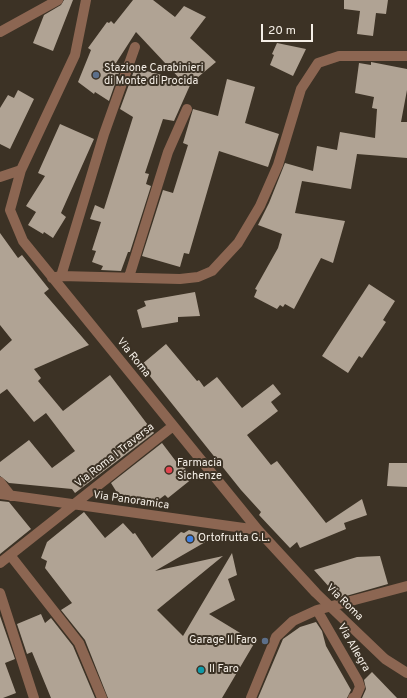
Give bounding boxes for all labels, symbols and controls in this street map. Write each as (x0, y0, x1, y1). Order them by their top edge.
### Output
scale bar (263, 16, 315, 42)
text: 20 m (268, 23, 296, 39)
place label: Stazione Carabinieri di Monte di Procida (104, 62, 204, 88)
marker: Stazione Carabinieri di Monte di Procida (91, 70, 101, 80)
street label: Via Roma (113, 336, 153, 380)
street label: Via Roma I Traversa (73, 421, 157, 491)
place label: Farmacia Sichenze (177, 457, 222, 483)
marker: Farmacia Sichenze (164, 465, 174, 475)
street label: Via Panoramica (92, 489, 170, 513)
place label: Ortofrutta G.L. (198, 532, 270, 546)
marker: Ortofrutta G.L. (185, 534, 195, 544)
street label: Via Roma (323, 582, 365, 624)
street label: Via Allegra (334, 621, 372, 675)
place label: Garage Il Faro (189, 634, 257, 648)
marker: Garage Il Faro (260, 636, 270, 646)
place label: Il Faro (209, 663, 239, 677)
marker: Il Faro (196, 665, 206, 675)

